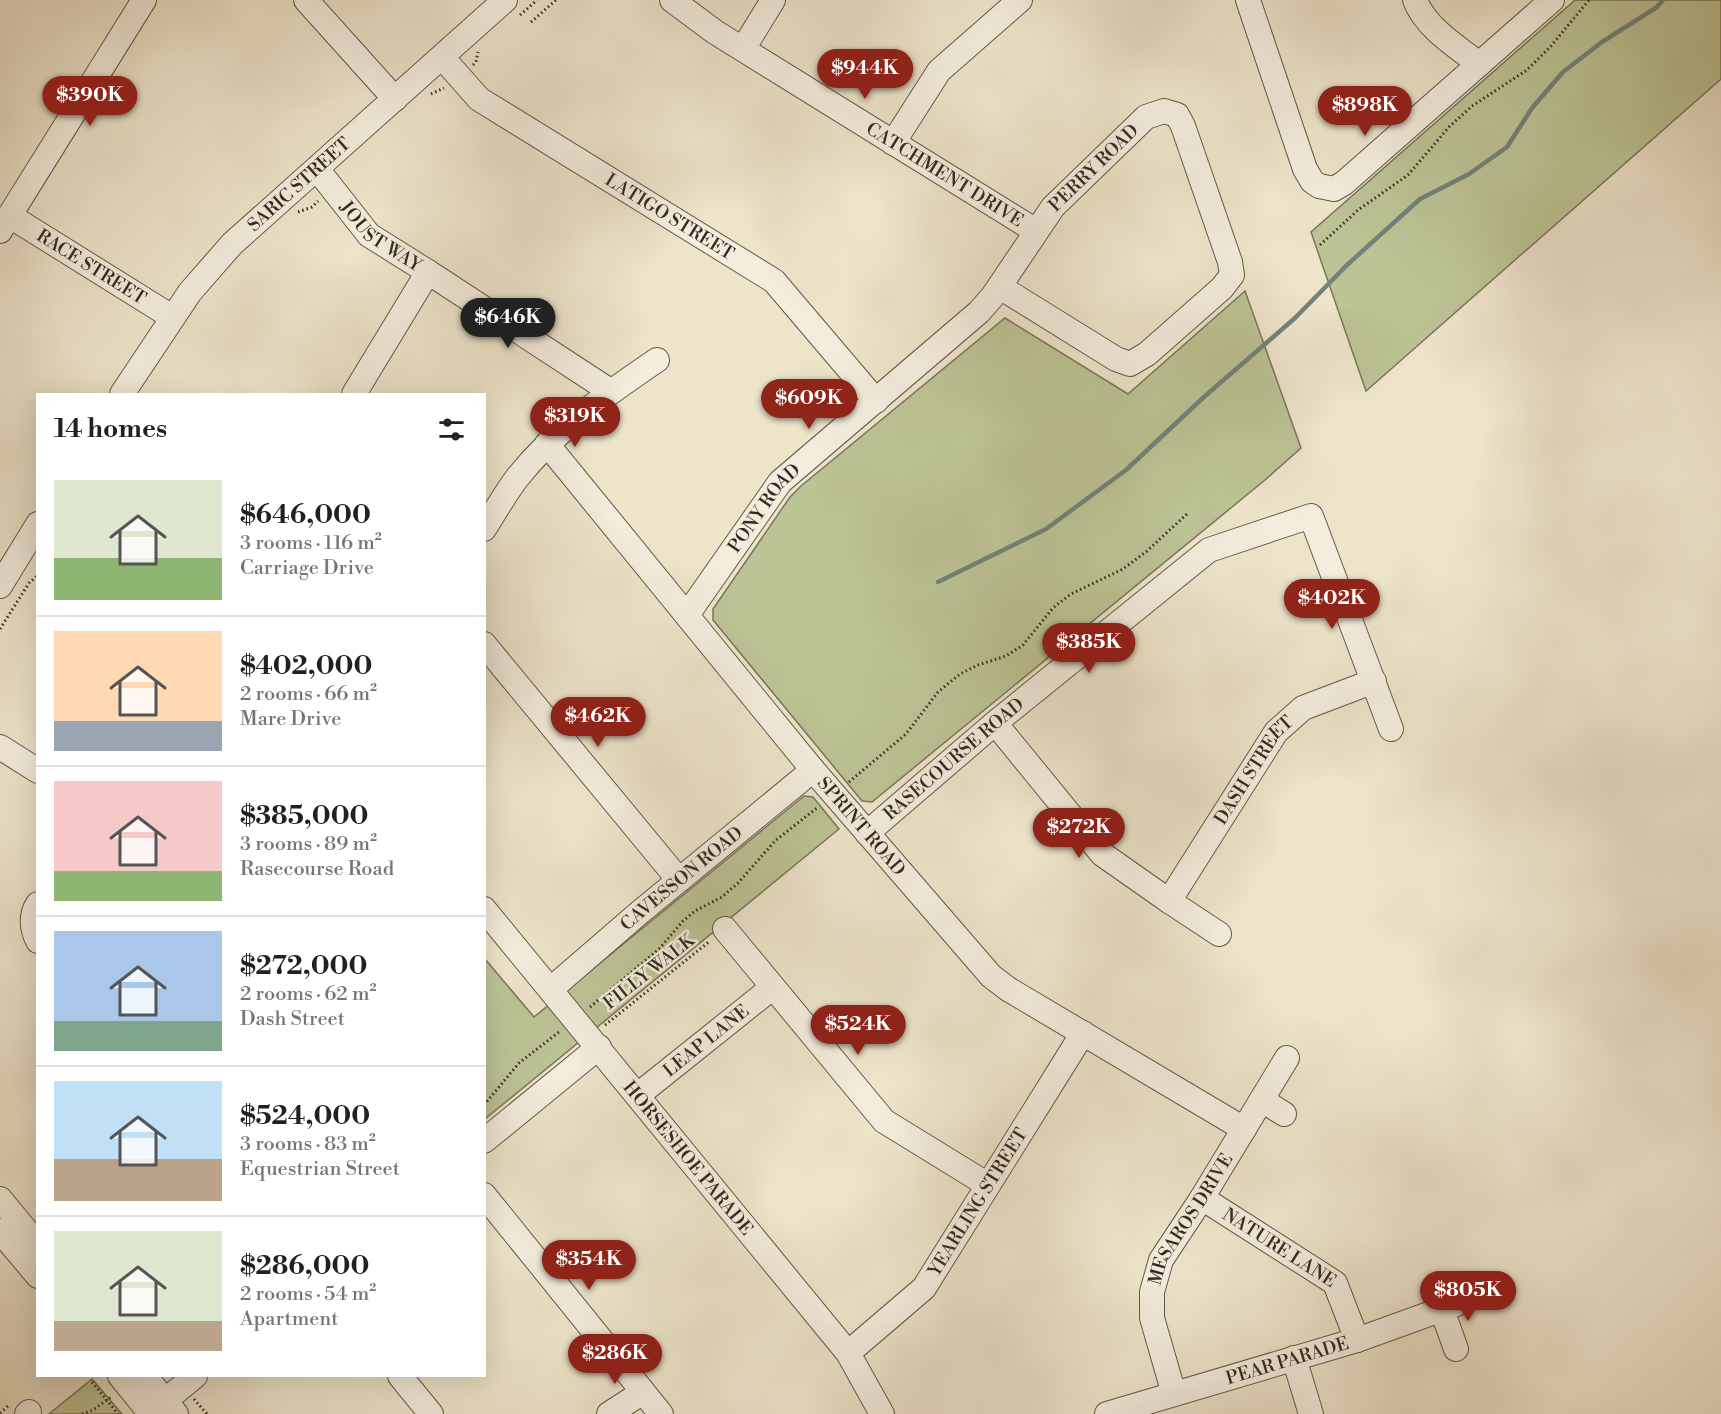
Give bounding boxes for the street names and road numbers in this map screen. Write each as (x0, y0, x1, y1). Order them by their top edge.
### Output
street label: CATCHMENT DRIVE (862, 117, 1028, 232)
street label: PERRY ROAD (1044, 119, 1143, 217)
street label: SARIC STREET (243, 132, 355, 236)
street label: LATIGO STREET (601, 168, 739, 265)
street label: JOUST WAY (334, 196, 427, 277)
street label: RACE STREET (32, 224, 151, 310)
street label: PONY ROAD (723, 458, 805, 557)
street label: RASECOURSE ROAD (879, 693, 1029, 825)
street label: DASH STREET (1209, 710, 1298, 829)
street label: SPRINT ROAD (812, 772, 911, 880)
street label: CAVESSON ROAD (615, 821, 747, 936)
street label: FILLY WALK (599, 928, 701, 1015)
street label: LEAP LANE (658, 999, 754, 1082)
street label: HORSESHOE PARADE (618, 1076, 758, 1240)
street label: YEARLING STREET (922, 1124, 1032, 1282)
street label: MESAROS DRIVE (1143, 1149, 1238, 1288)
street label: NATURE LANE (1218, 1203, 1341, 1292)
street label: PEAR PARADE (1223, 1332, 1352, 1390)

